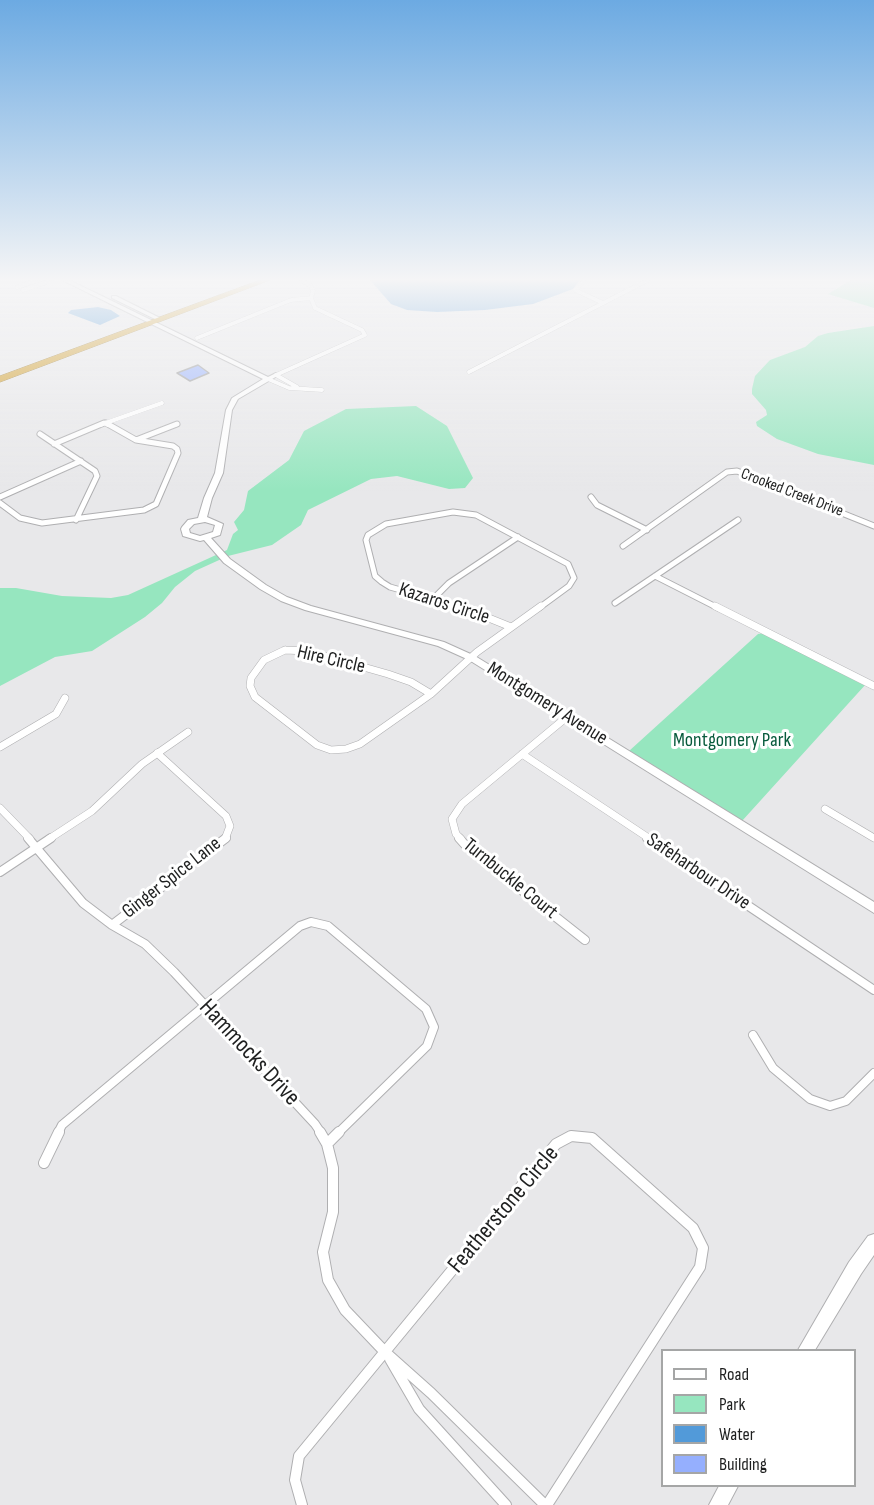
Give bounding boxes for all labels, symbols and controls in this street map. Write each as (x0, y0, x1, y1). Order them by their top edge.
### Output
street label: Crooked Creek Drive (738, 465, 846, 521)
street label: Kazaros Circle (395, 578, 493, 630)
street label: Hire Circle (295, 641, 367, 679)
street label: Montgomery Avenue (482, 657, 612, 751)
park label: Montgomery Park (673, 729, 791, 753)
street label: Safeharbour Drive (641, 828, 755, 916)
street label: Ginger Spice Lane (118, 832, 226, 924)
street label: Turnbuckle Court (458, 834, 562, 924)
street label: Hammocks Drive (192, 994, 306, 1112)
street label: Featherstone Circle (442, 1141, 566, 1279)
legend (661, 1349, 856, 1487)
text: Road (719, 1364, 749, 1385)
text: Park (719, 1394, 745, 1415)
text: Water (719, 1424, 755, 1445)
text: Building (719, 1454, 767, 1475)

